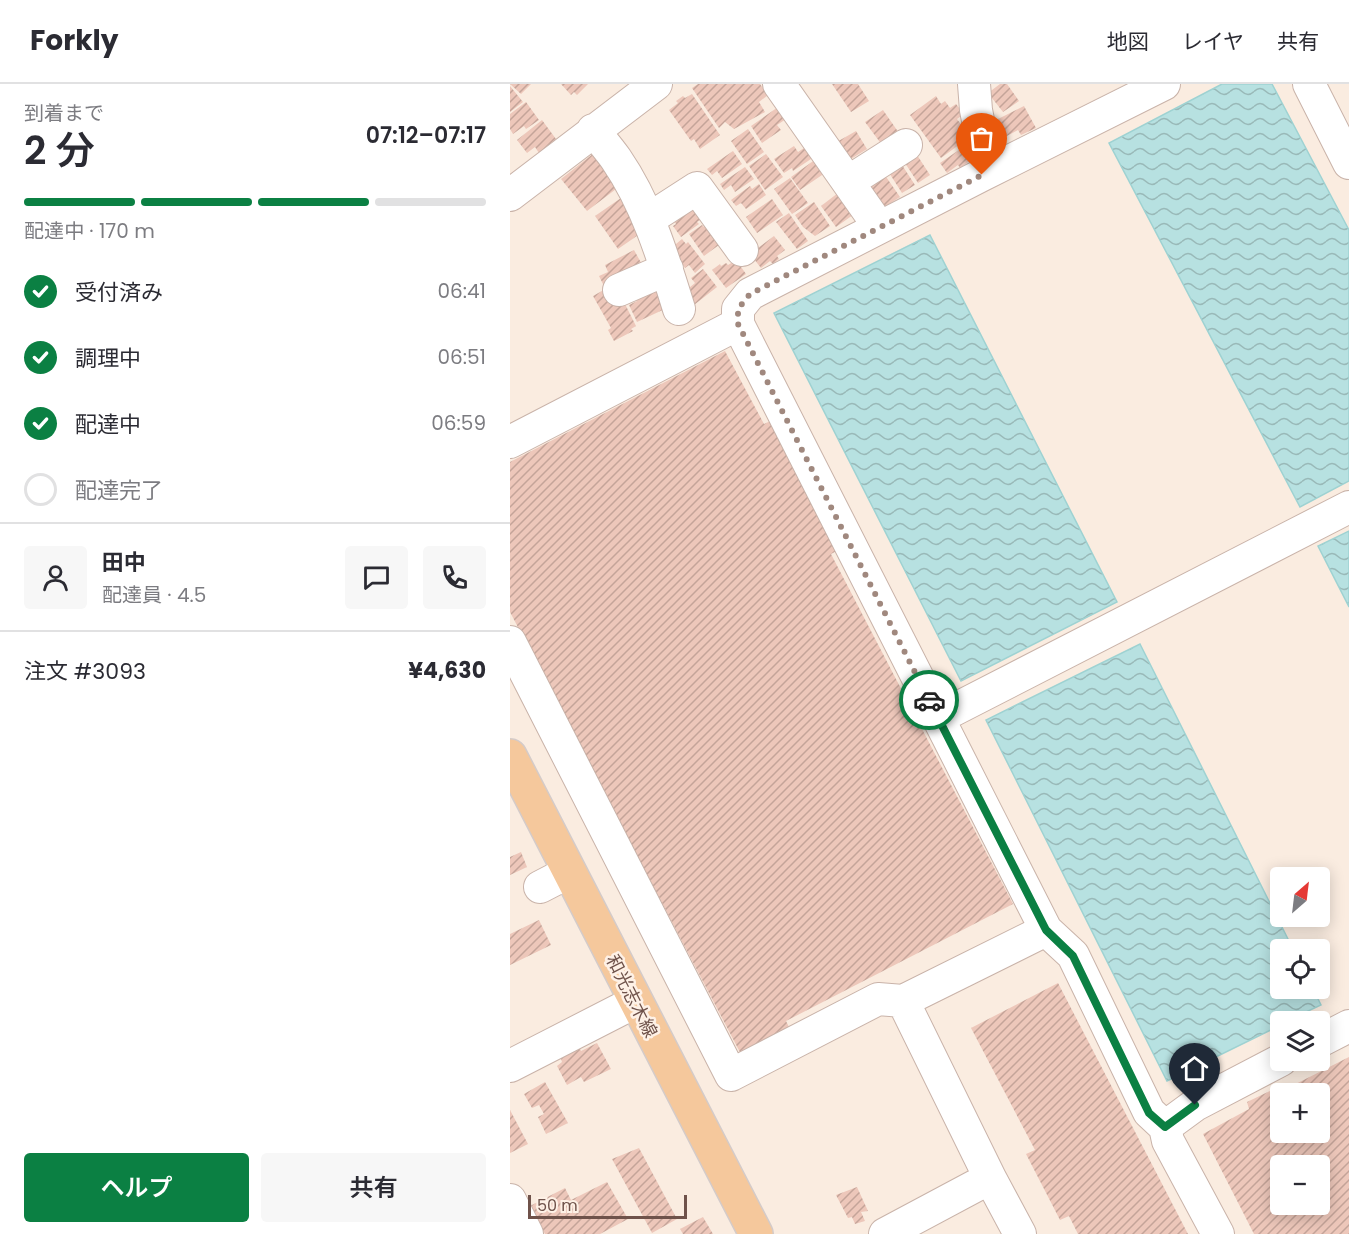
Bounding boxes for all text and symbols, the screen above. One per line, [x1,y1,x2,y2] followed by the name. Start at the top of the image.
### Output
[30,21,118,60] text: Forkly
[1107,27,1149,56] text: 地図
[1182,27,1244,56] text: レイヤ
[1277,27,1319,56] text: 共有
[24,99,104,127] text: 到着まで
[956,113,1007,175] pin
[366,120,486,151] text: 07:12–07:17
[965,122,998,155] icon: bag
[24,123,95,178] text: 2 分
[24,217,155,245] text: 配達中 · 170 m
[24,275,57,308] icon: check
[75,277,163,308] text: 受付済み
[438,277,486,305] text: 06:41
[24,341,57,374] icon: check
[75,343,141,374] text: 調理中
[438,343,486,371] text: 06:51
[24,407,57,440] icon: check
[75,409,141,440] text: 配達中
[431,409,486,437] text: 06:59
[75,475,163,506] text: 配達完了
[24,546,87,609] button: person
[345,546,408,609] button: chat
[423,546,486,609] button: phone
[102,547,146,578] text: 田中
[102,581,206,609] text: 配達員 · 4.5
[408,655,486,686] text: ¥4,630
[24,656,146,687] text: 注文 #3093
[899,670,959,730] courier
[913,684,946,717] icon: car
[1270,867,1330,927] north arrow
[1270,867,1330,1215] map controls
[1270,939,1330,999] button: locate
[600,950,664,1042] street label: 和光志木線
[1270,1011,1330,1071] button: layers
[1169,1043,1220,1105] pin
[1178,1052,1211,1085] icon: home
[1270,1083,1330,1143] button: +
[24,1153,249,1222] button: ヘルプ
[261,1153,486,1222] button: 共有
[1270,1155,1330,1215] button: −
[528,1192,687,1220] scale bar
[537,1194,578,1217] text: 50 m

